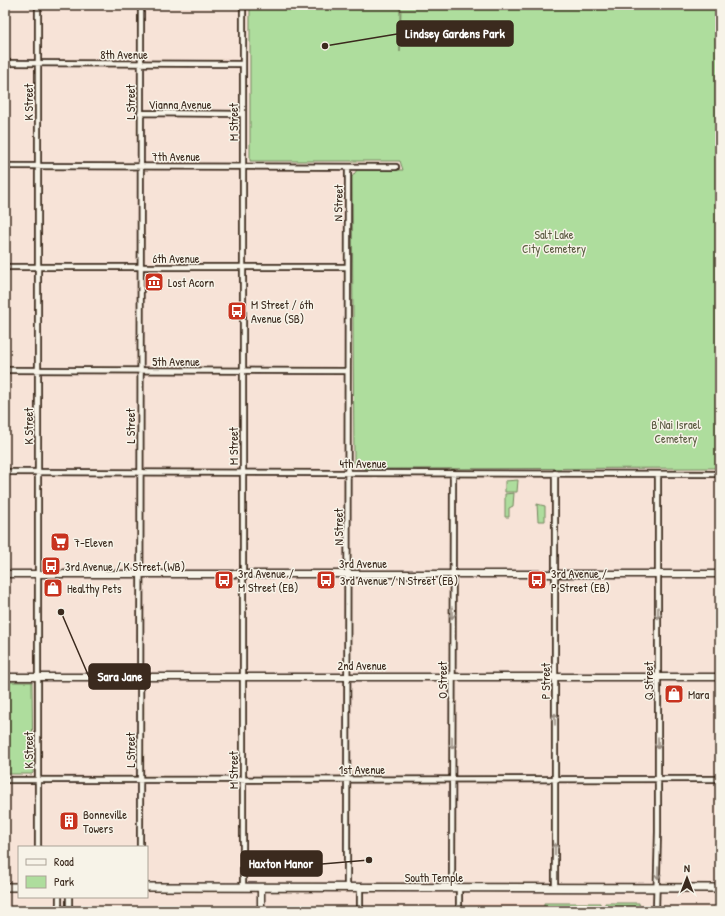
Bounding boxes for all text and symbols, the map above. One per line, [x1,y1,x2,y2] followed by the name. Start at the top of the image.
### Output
[397,21,513,46] callout: Lindsey Gardens Park
[405,24,505,43] text: Lindsey Gardens Park
[100,46,148,63] street label: 8th Avenue
[20,83,37,120] street label: K Street
[122,84,139,120] street label: L Street
[149,96,212,113] street label: Vianna Avenue
[225,102,242,141] street label: M Street
[152,148,200,165] street label: 7th Avenue
[329,183,347,222] street label: N Street
[522,226,586,257] park label: Salt Lake City Cemetery
[152,250,200,267] street label: 6th Avenue
[143,271,165,293] museum icon: Lost Acorn
[168,274,214,291] place label: Lost Acorn
[251,296,313,327] place label: M Street / 6th Avenue (SB)
[226,300,248,322] bus stop icon: M Street / 6th Avenue (SB)
[152,353,200,370] street label: 5th Avenue
[20,407,37,444] street label: K Street
[122,408,139,444] street label: L Street
[651,416,701,447] park label: B'Nai Israel Cemetery
[225,426,242,465] street label: M Street
[340,455,387,472] street label: 4th Avenue
[330,508,347,546] street label: N Street
[49,531,71,553] supermarket icon: 7-Eleven
[74,534,113,551] place label: 7-Eleven
[40,555,62,577] bus stop icon: 3rd Avenue / K Street (WB)
[339,555,387,572] street label: 3rd Avenue
[65,558,185,575] place label: 3rd Avenue / K Street (WB)
[238,565,298,596] place label: 3rd Avenue / M Street (EB)
[551,565,610,596] place label: 3rd Avenue / P Street (EB)
[213,569,235,591] bus stop icon: 3rd Avenue / M Street (EB)
[315,569,337,591] bus stop icon: 3rd Avenue / N Street (EB)
[526,569,548,591] bus stop icon: 3rd Avenue / P Street (EB)
[340,572,458,589] place label: 3rd Avenue / N Street (EB)
[42,577,64,599] shop icon: Healthy Pets
[67,580,122,597] place label: Healthy Pets
[448,606,456,619] one-way arrow
[654,606,662,619] one-way arrow
[338,657,387,674] street label: 2nd Avenue
[434,660,451,699] street label: O Street
[640,661,657,700] street label: Q Street
[537,662,554,699] street label: P Street
[89,664,150,689] callout: Sara Jane
[97,667,143,685] text: Sara Jane
[663,683,685,705] shop icon: Mara
[688,686,709,703] place label: Mara
[551,713,559,726] one-way arrow
[20,731,37,768] street label: K Street
[122,732,139,768] street label: L Street
[448,736,456,749] one-way arrow
[654,736,662,749] one-way arrow
[225,750,242,789] street label: M Street
[339,761,385,778] street label: 1st Avenue
[83,806,127,837] place label: Bonneville Towers
[58,810,80,832] building icon: Bonneville Towers
[551,843,559,856] one-way arrow
[18,846,148,898] legend
[241,851,322,876] callout: Haxton Manor
[54,853,74,870] text: Road
[249,854,314,872] text: Haxton Manor
[667,858,707,898] north arrow
[684,861,690,875] text: N
[654,866,662,879] one-way arrow
[405,869,464,886] street label: South Temple
[54,873,74,890] text: Park

